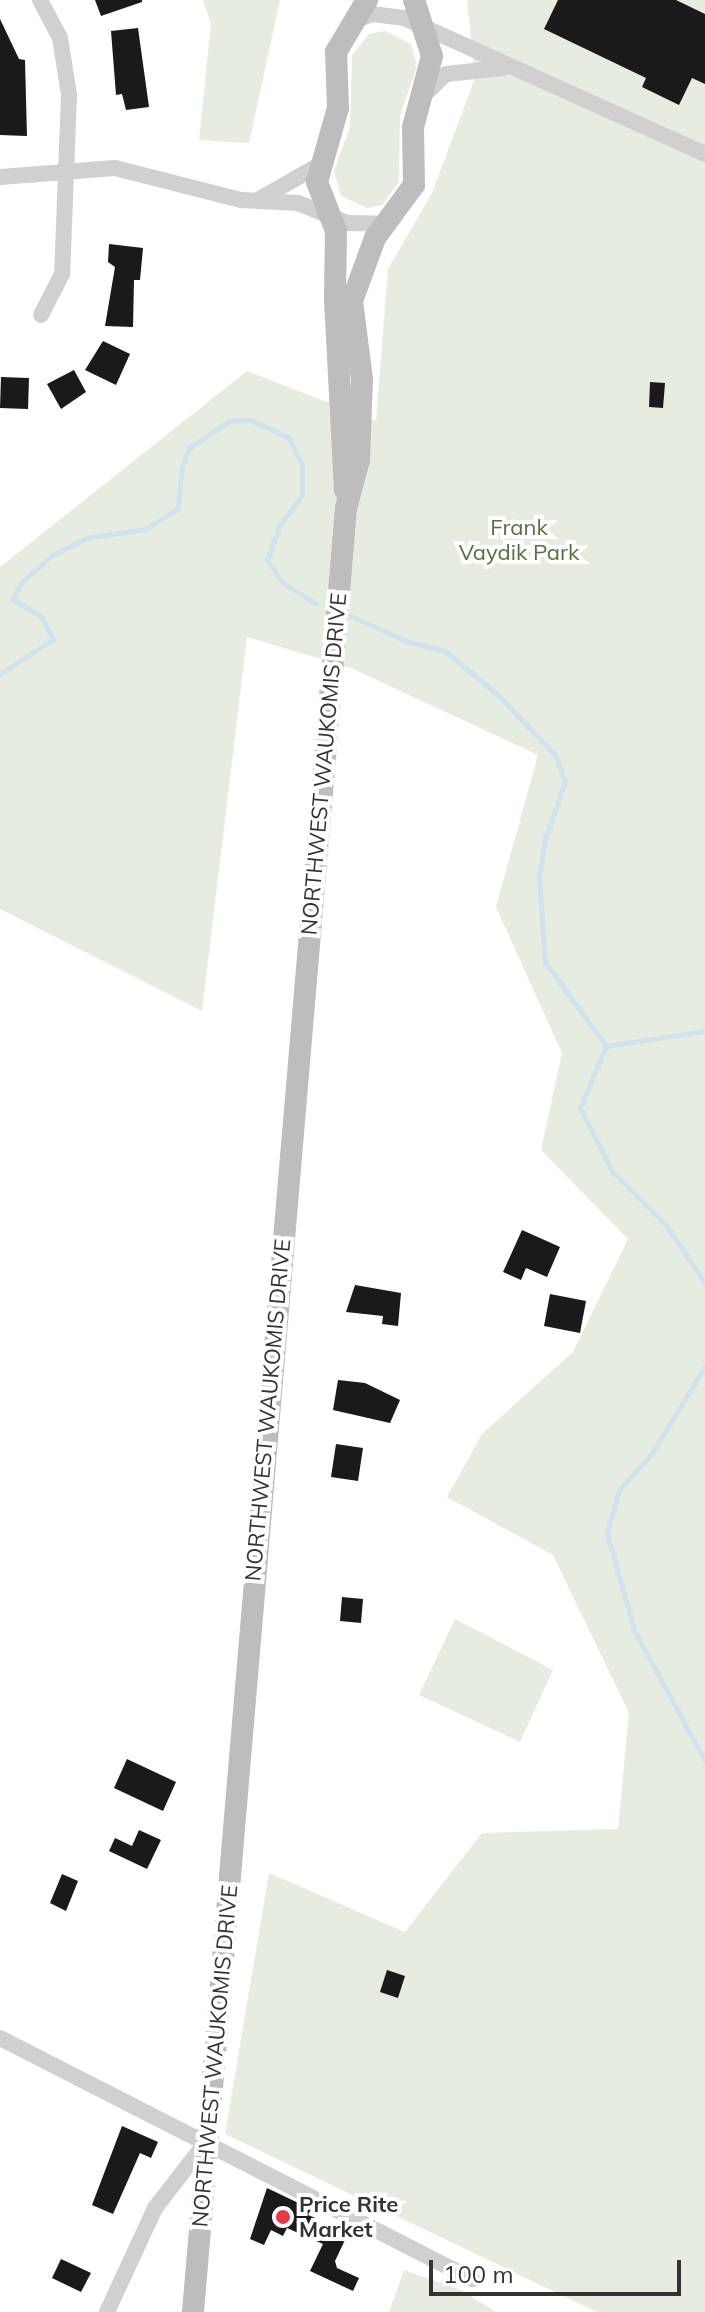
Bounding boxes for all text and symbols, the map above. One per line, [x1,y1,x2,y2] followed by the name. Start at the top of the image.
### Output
[459,514,579,566] park label: Frank Vaydik Park
[296,592,352,936] street label: NORTHWEST WAUKOMIS DRIVE
[240,1238,296,1582] street label: NORTHWEST WAUKOMIS DRIVE
[187,1884,243,2228] street label: NORTHWEST WAUKOMIS DRIVE
[299,2191,398,2242] place label: Price Rite Market
[274,2208,292,2226] marker: Price Rite Market
[433,2244,685,2294] scale bar
[443,2259,514,2289] text: 100 m

